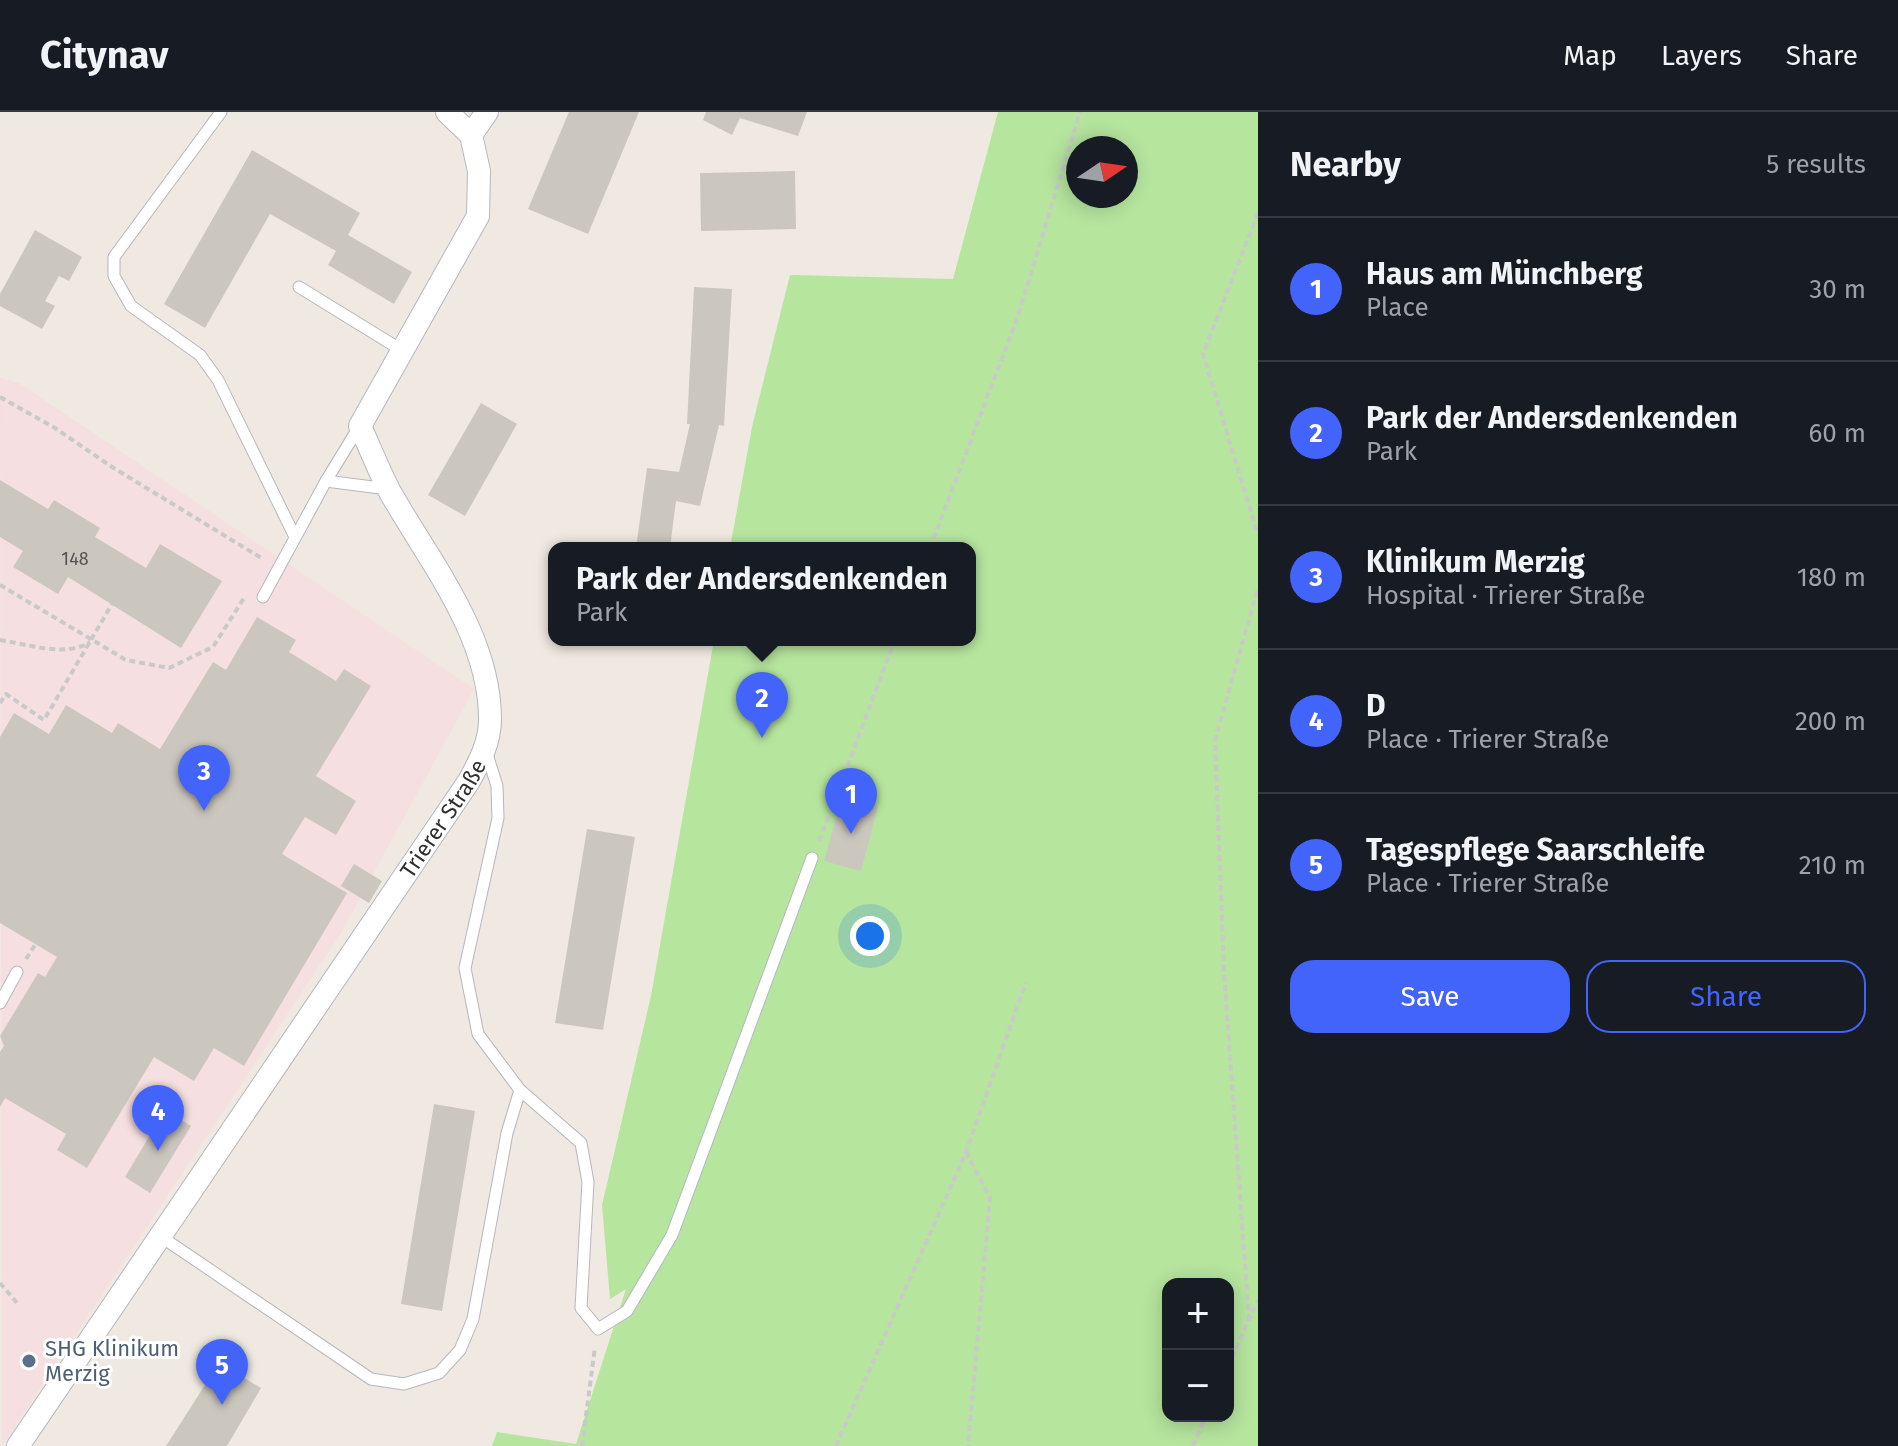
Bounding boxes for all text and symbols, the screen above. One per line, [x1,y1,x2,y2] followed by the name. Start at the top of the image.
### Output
[40,32,168,78] text: Citynav
[1563,39,1617,72] text: Map
[1661,39,1742,72] text: Layers
[1786,39,1858,72] text: Share
[1066,136,1138,208] north arrow
[1290,144,1401,185] text: Nearby
[1766,149,1866,180] text: 5 results
[1366,256,1642,292] text: Haus am Münchberg
[1310,274,1322,305] text: 1
[1809,274,1866,305] text: 30 m
[1366,292,1429,323] text: Place
[1366,400,1738,436] text: Park der Andersdenkenden
[1309,418,1323,449] text: 2
[1808,418,1866,449] text: 60 m
[1366,436,1417,467] text: Park
[548,542,976,646] popup
[1366,544,1585,580] text: Klinikum Merzig
[61,548,89,570] house number: 148
[576,561,948,597] text: Park der Andersdenkenden
[1309,562,1323,593] text: 3
[1797,562,1866,593] text: 180 m
[1366,580,1645,611] text: Hospital · Trierer Straße
[576,597,627,628] text: Park
[736,672,788,738] pin: 2
[1366,688,1386,724] text: D
[1309,706,1323,737] text: 4
[1795,706,1866,737] text: 200 m
[1366,724,1610,755] text: Place · Trierer Straße
[178,745,230,811] pin: 3
[394,755,492,883] street label: Trierer Straße
[825,768,877,834] pin: 1
[1366,832,1705,868] text: Tagespflege Saarschleife
[1309,850,1323,881] text: 5
[1799,850,1866,881] text: 210 m
[1366,868,1610,899] text: Place · Trierer Straße
[850,916,890,956] your location
[1290,960,1570,1033] button: Save
[1586,960,1866,1033] button: Share
[132,1085,184,1151] pin: 4
[1162,1278,1234,1422] map controls
[1162,1278,1234,1350] button: +
[45,1335,179,1387] place label: SHG Klinikum Merzig
[196,1339,248,1405] pin: 5
[1162,1350,1234,1422] button: −
[20,1352,38,1370] marker: SHG Klinikum Merzig

